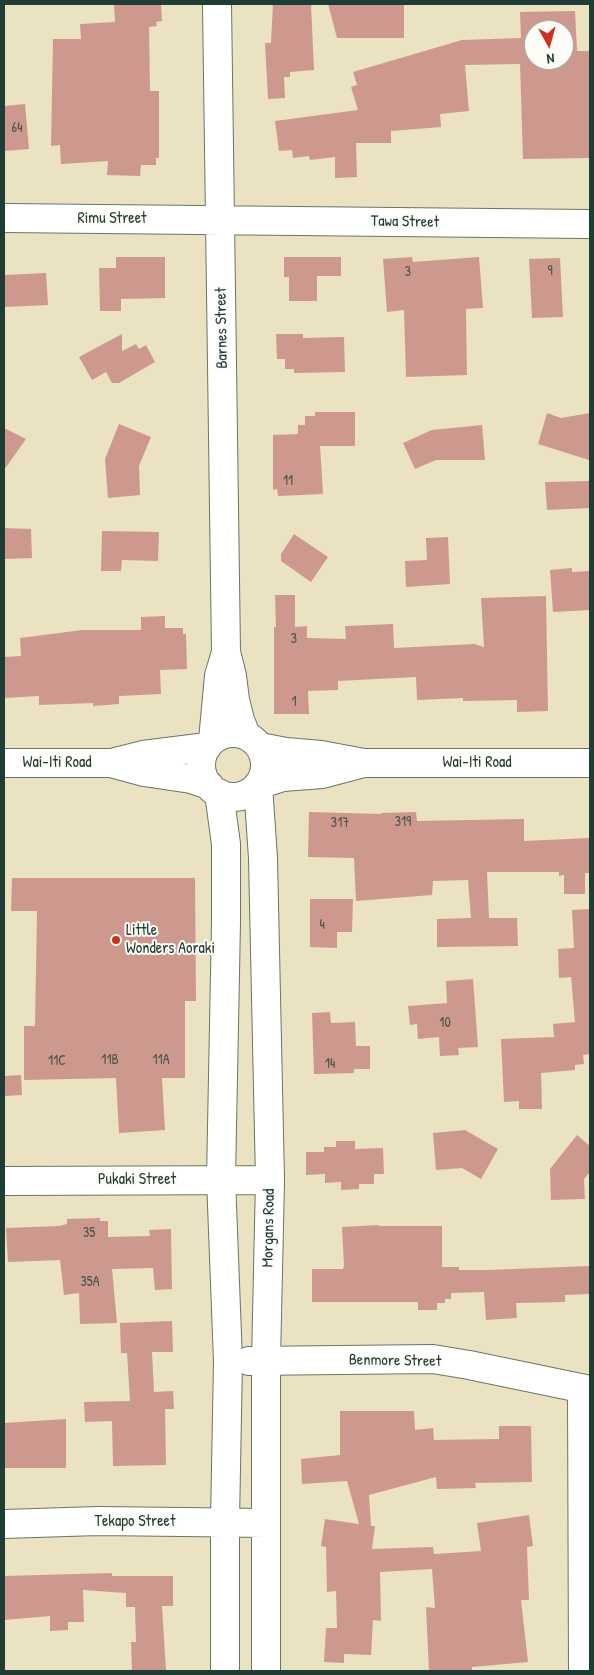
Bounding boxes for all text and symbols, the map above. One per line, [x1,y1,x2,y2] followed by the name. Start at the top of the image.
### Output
[524,20,574,70] north arrow
[546,50,556,69] text: N
[12,120,22,136] house number: 64
[77,209,147,229] street label: Rimu Street
[371,212,439,232] street label: Tawa Street
[547,263,553,279] house number: 9
[405,264,411,280] house number: 3
[212,287,232,369] street label: Barnes Street
[283,473,293,489] house number: 11
[291,631,297,647] house number: 3
[291,694,297,710] house number: 1
[23,753,91,773] street label: Wai-Iti Road
[443,753,511,773] street label: Wai-Iti Road
[395,814,411,830] house number: 319
[331,815,349,831] house number: 317
[319,917,325,933] house number: 4
[126,921,215,959] place label: Little Wonders Aoraki
[110,934,122,946] marker: Little Wonders Aoraki
[439,1015,451,1031] house number: 10
[101,1052,119,1068] house number: 11B
[153,1052,169,1068] house number: 11A
[48,1053,66,1069] house number: 11C
[325,1056,335,1072] house number: 14
[98,1170,176,1190] street label: Pukaki Street
[259,1188,279,1268] street label: Morgans Road
[83,1225,95,1241] house number: 35
[80,1274,100,1290] house number: 35A
[349,1351,441,1371] street label: Benmore Street
[95,1512,175,1532] street label: Tekapo Street

